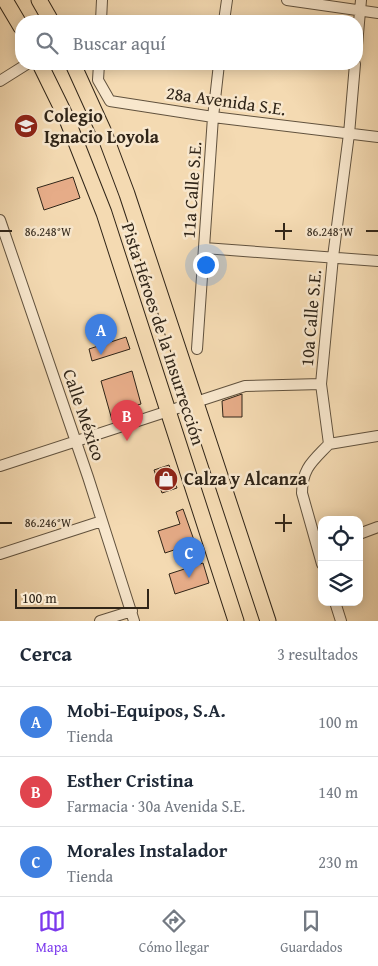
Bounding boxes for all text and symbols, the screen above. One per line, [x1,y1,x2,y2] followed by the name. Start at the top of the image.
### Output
[15,15,363,70] search box
[33,29,61,57] icon: search
[73,29,166,57] text: Buscar aquí
[164,79,288,122] street label: 28a Avenida S.E.
[44,102,160,150] place label: Colegio Ignacio Loyola
[13,113,39,139] school or university icon: Colegio Ignacio Loyola
[175,141,208,239] street label: 11a Calle S.E.
[115,219,212,449] street label: Pista Héroes de la Insurrección
[25,223,72,240] text: 86.248°W
[307,223,354,240] text: 86.248°W
[193,252,219,278] your location
[293,268,328,368] street label: 10a Calle S.E.
[85,314,117,355] pin: A
[56,365,113,464] street label: Calle México
[111,400,143,441] pin: B
[184,465,308,492] place label: Calza y Alcanza
[153,466,179,492] shop icon: Calza y Alcanza
[25,514,72,531] text: 86.246°W
[318,516,363,606] map controls
[318,516,363,561] button: locate
[173,537,205,578] pin: C
[318,561,363,606] button: layers
[15,586,149,609] scale bar
[22,588,57,608] text: 100 m
[20,638,72,669] text: Cerca
[277,642,358,666] text: 3 resultados
[67,696,226,724] text: Mobi-Equipos, S.A.
[31,710,41,734] text: A
[318,710,358,734] text: 100 m
[67,724,113,748] text: Tienda
[67,766,194,794] text: Esther Cristina
[31,780,41,804] text: B
[318,780,358,804] text: 140 m
[67,794,245,818] text: Farmacia · 30a Avenida S.E.
[67,836,227,864] text: Morales Instalador
[31,850,41,874] text: C
[318,850,358,874] text: 230 m
[67,864,113,888] text: Tienda
[36,907,68,957] tab: Mapa
[139,907,209,957] tab: Cómo llegar
[280,907,342,957] tab: Guardados

